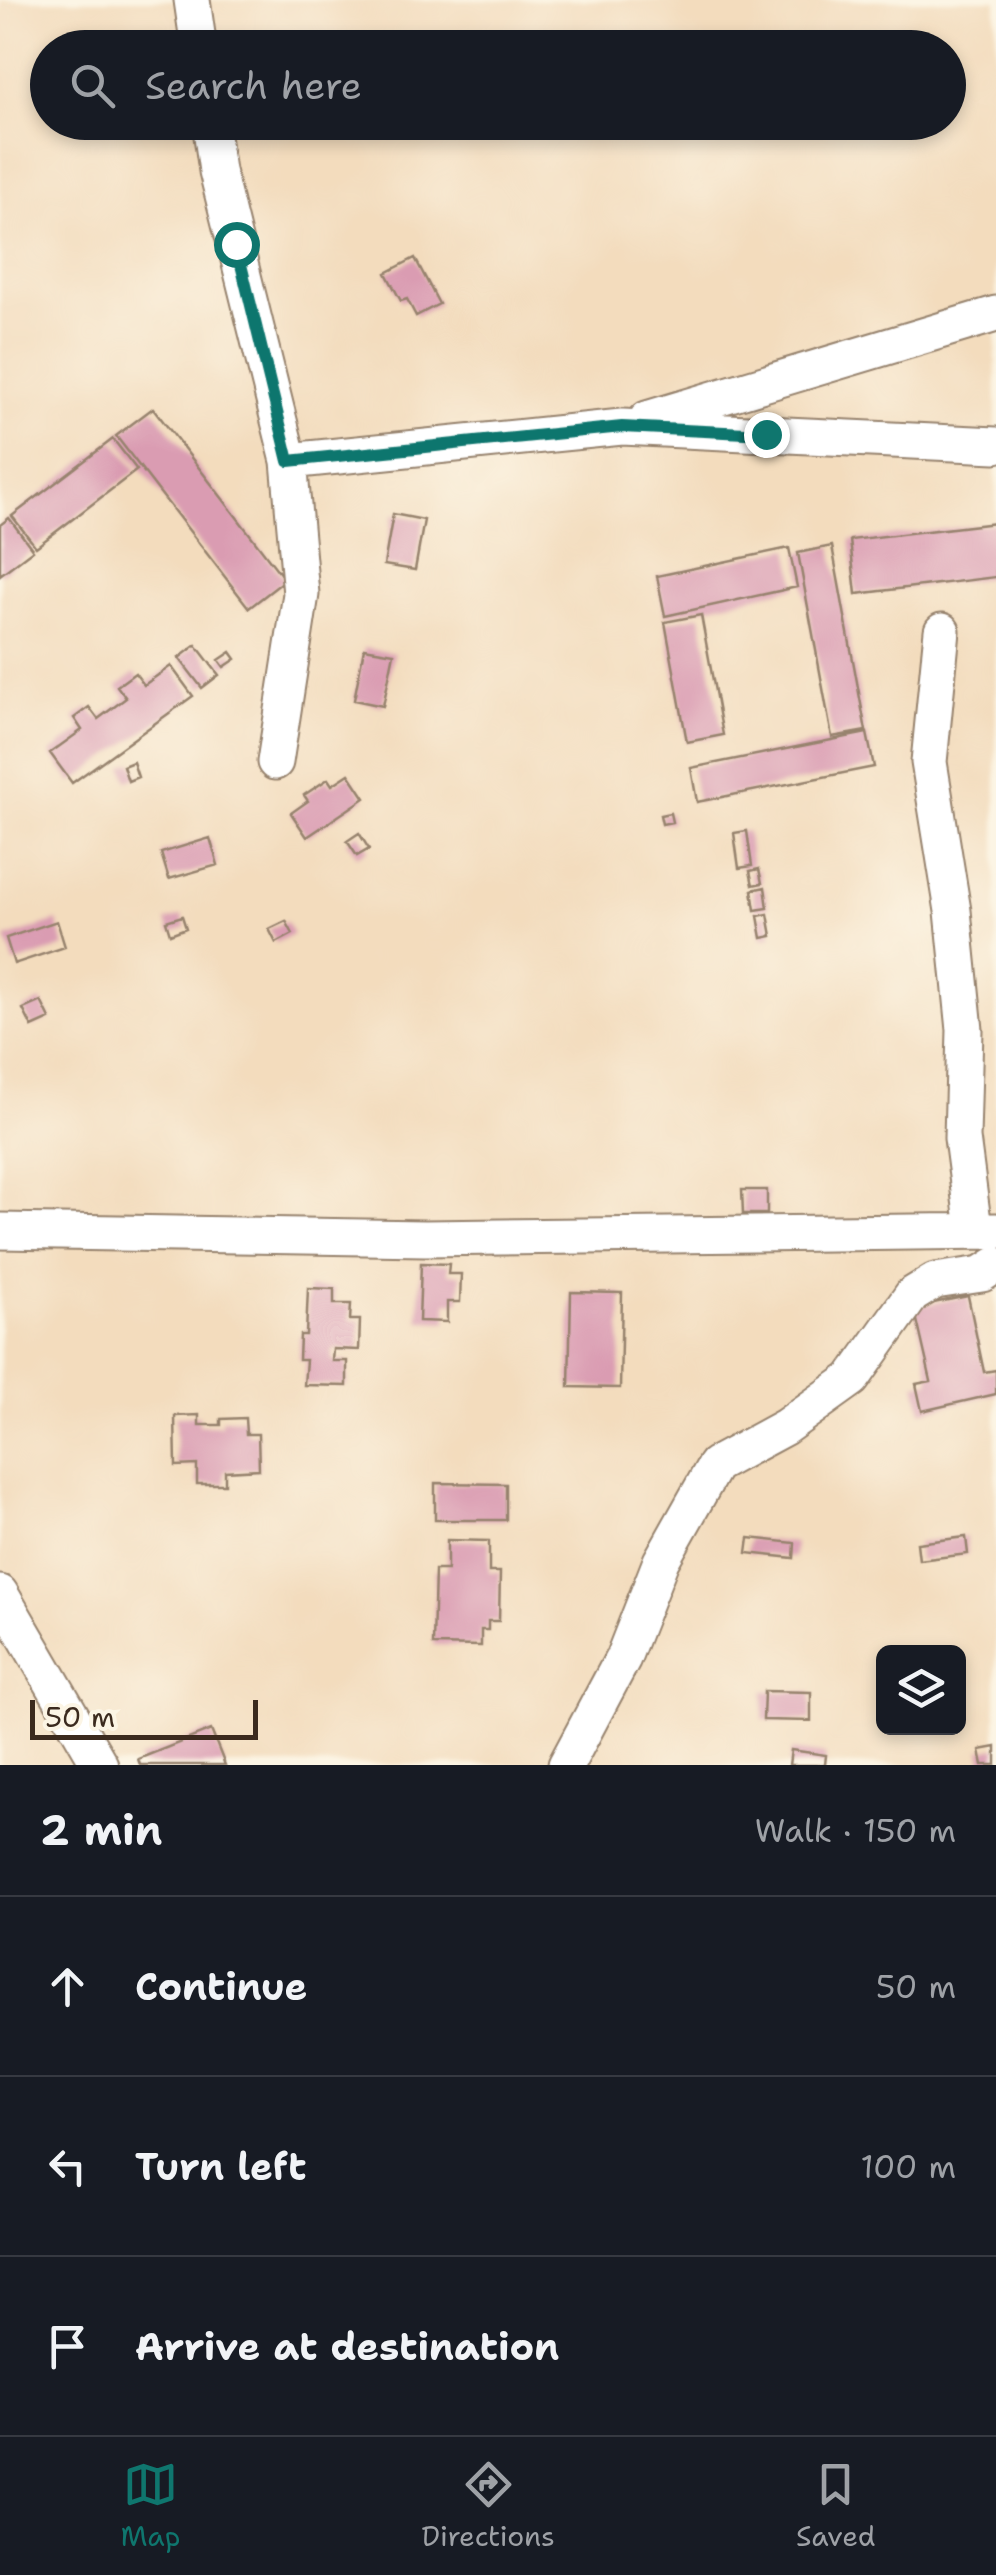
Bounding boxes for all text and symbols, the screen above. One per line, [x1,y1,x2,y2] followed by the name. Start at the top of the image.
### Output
[30,30,966,140] search box
[65,58,120,113] icon: search
[145,60,362,111] text: Search here
[214,222,260,268] route start
[744,412,790,458] route end
[876,1645,966,1735] map controls
[876,1645,966,1735] button: layers
[30,1695,258,1740] scale bar
[45,1698,115,1736] text: 50 m
[40,1802,162,1858] text: 2 min
[755,1809,956,1852] text: Walk · 150 m
[40,1959,95,2014] icon: ahead
[135,1961,307,2012] text: Continue
[876,1965,956,2008] text: 50 m
[40,2139,95,2194] icon: left
[135,2141,307,2192] text: Turn left
[860,2145,956,2188] text: 100 m
[40,2319,95,2374] icon: arrive
[135,2321,559,2372] text: Arrive at destination
[121,2457,180,2555] tab: Map
[421,2457,555,2555] tab: Directions
[796,2457,875,2555] tab: Saved

